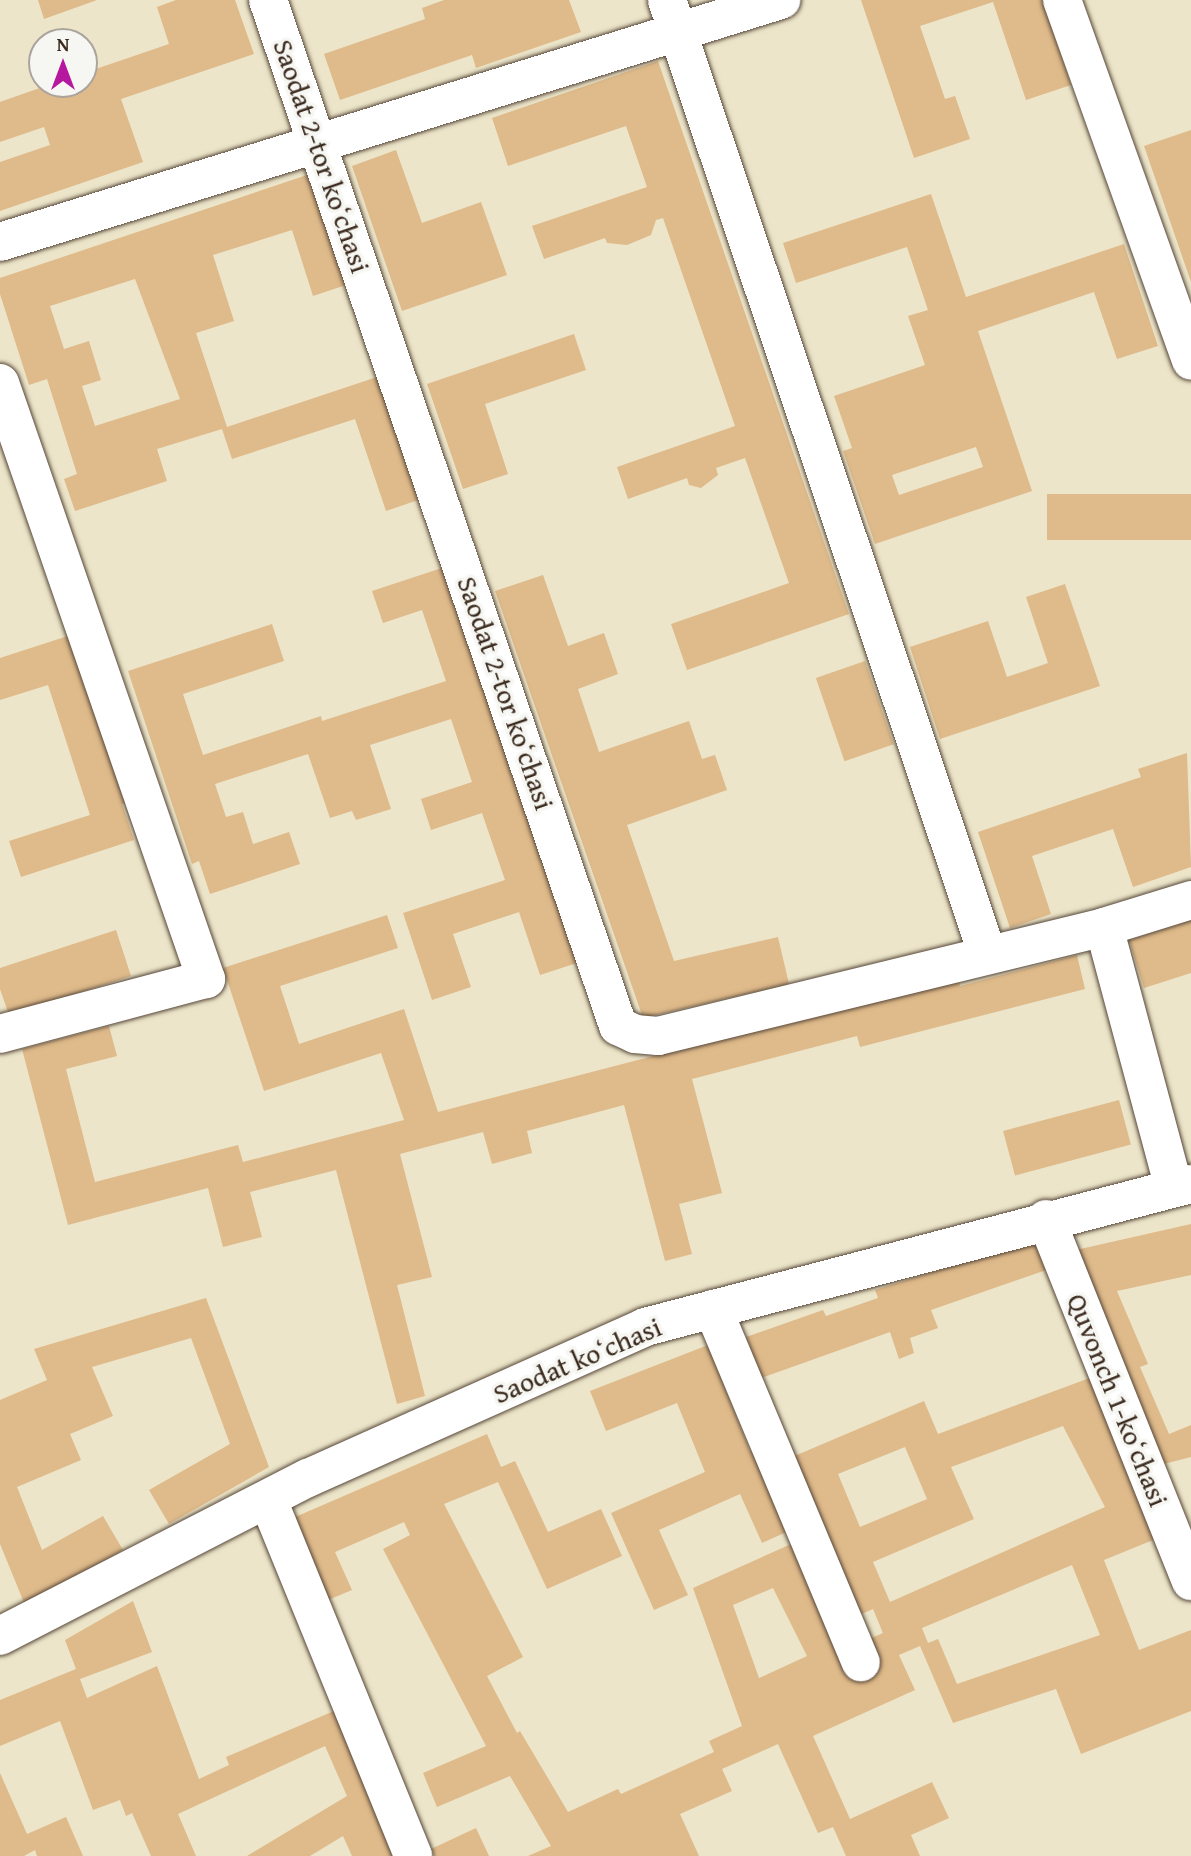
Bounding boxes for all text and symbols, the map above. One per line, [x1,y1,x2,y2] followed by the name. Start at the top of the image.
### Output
[28,28,98,98] north arrow
[57,30,69,58] text: N
[266,35,378,277] street label: Saodat 2-tor koʻchasi
[450,572,562,814] street label: Saodat 2-tor koʻchasi
[1060,1289,1176,1511] street label: Quvonch 1-koʻchasi
[488,1309,666,1411] street label: Saodat koʻchasi

